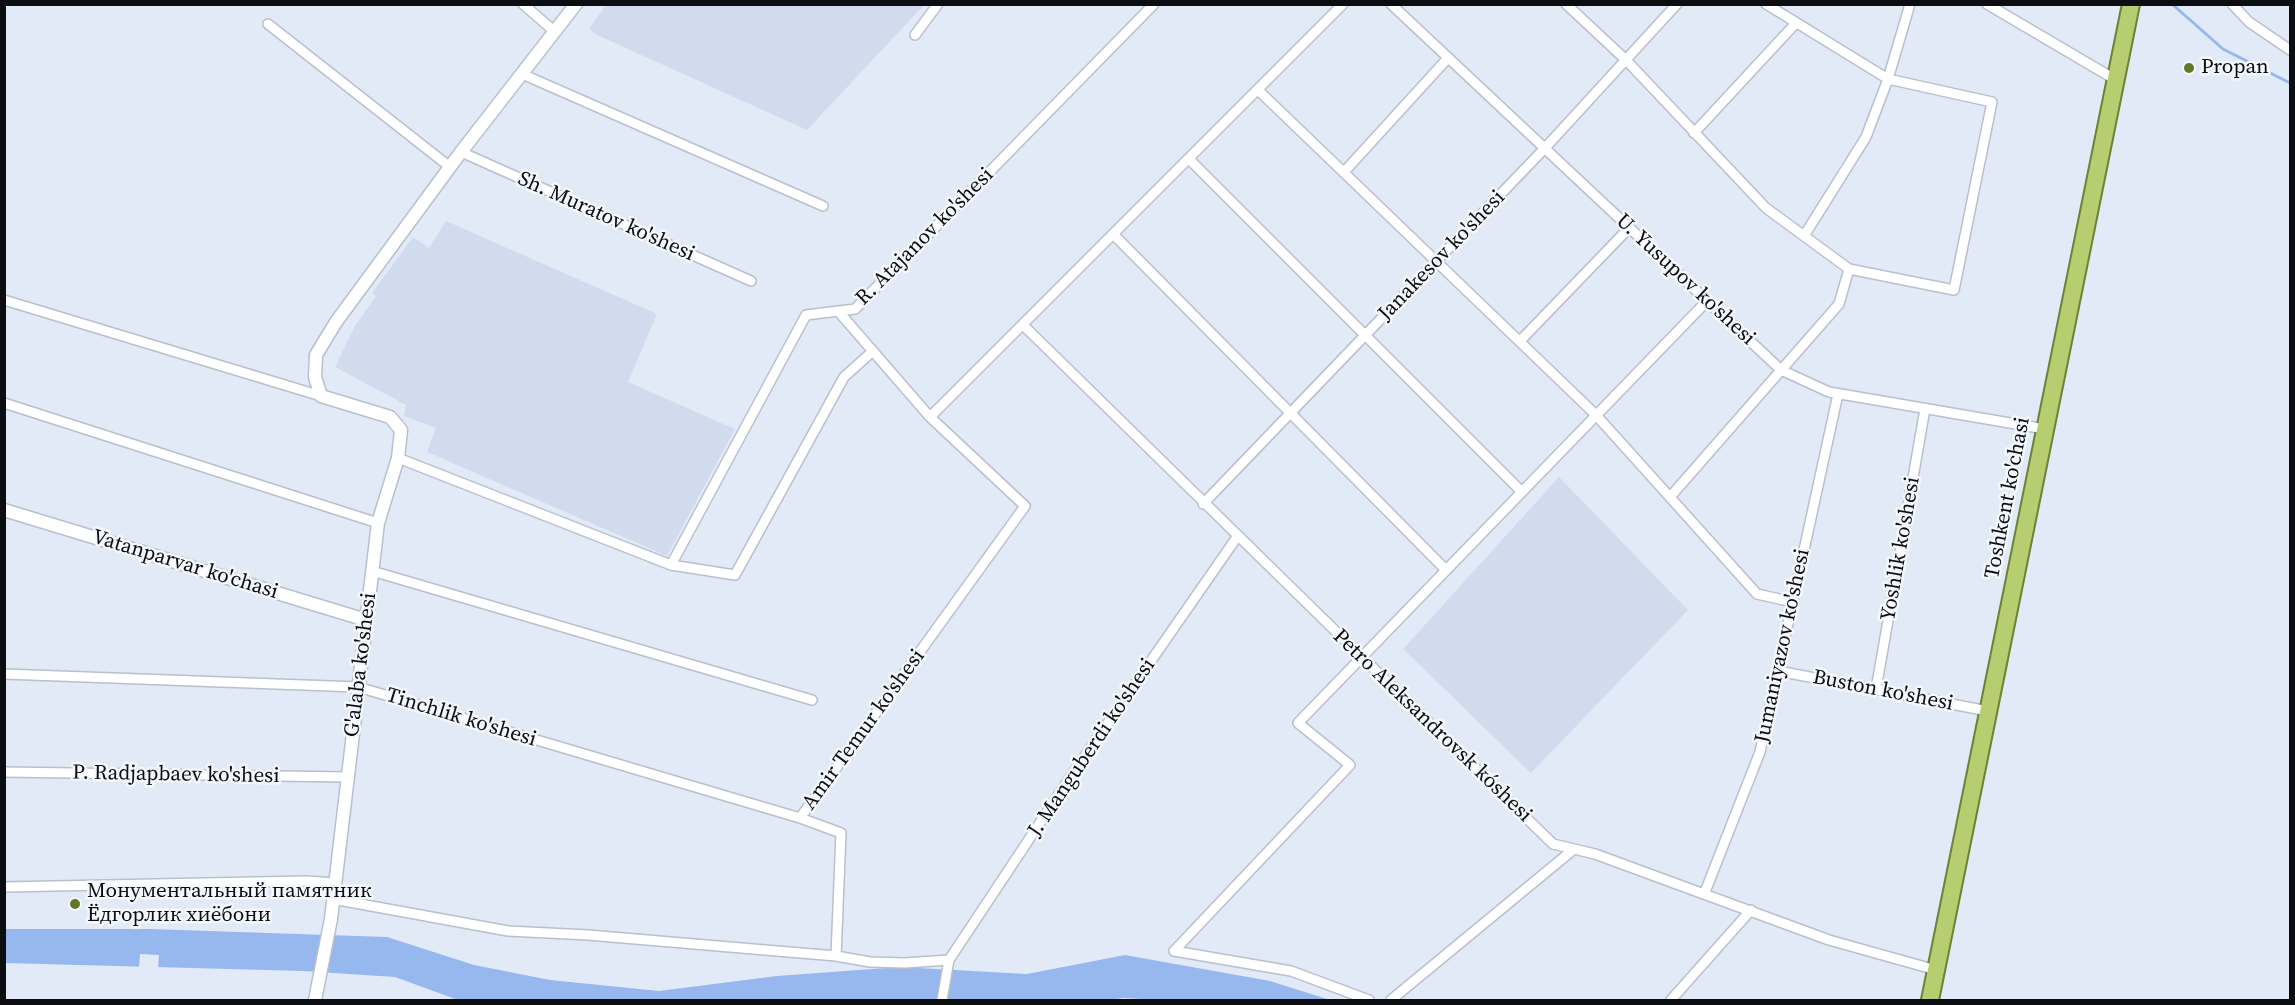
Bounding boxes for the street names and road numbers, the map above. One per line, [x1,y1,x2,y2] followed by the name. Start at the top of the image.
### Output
[851,163,999,311] street label: R. Atajanov ko'shesi
[514,167,698,267] street label: Sh. Muratov ko'shesi
[1373,185,1511,327] street label: Janakesov ko'shesi
[1610,209,1760,351] street label: U. Yusupov ko'shesi
[1980,415,2036,581] street label: Toshkent ko'chasi
[1876,475,1926,623] street label: Yoshlik ko'shesi
[89,525,281,605] street label: Vatanparvar ko'chasi
[1750,547,1816,745] street label: Jumaniyazov ko'shesi
[340,591,382,739] street label: G'alaba ko'shesi
[1327,624,1537,828] street label: Petro Aleksandrovsk kóshesi
[797,645,931,815] street label: Amir Temur ko'shesi
[1023,654,1161,842] street label: J. Manguberdi ko'shesi
[1811,665,1955,717] street label: Buston ko'shesi
[383,683,539,753] street label: Tinchlik ko'shesi
[72,761,280,789] street label: P. Radjapbaev ko'shesi

